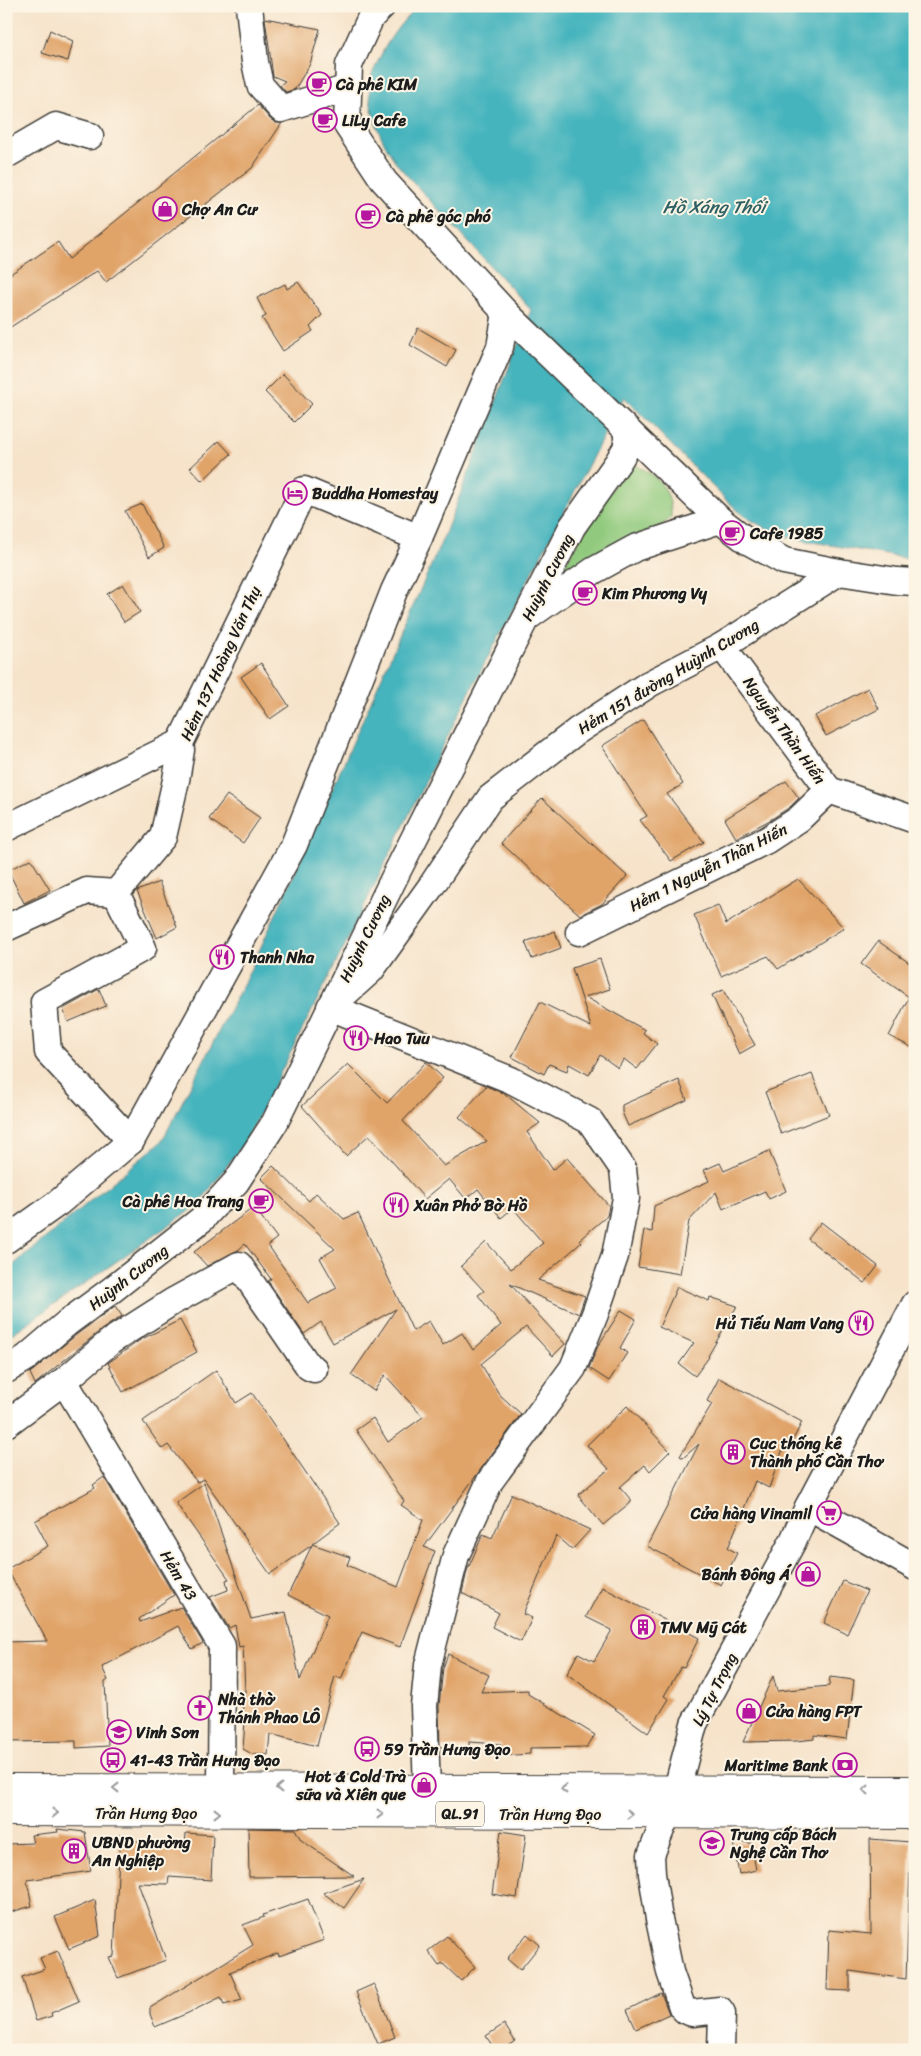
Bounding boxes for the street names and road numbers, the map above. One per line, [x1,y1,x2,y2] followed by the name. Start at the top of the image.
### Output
[513,528,582,626] street label: Huỳnh Cương
[172,580,269,746] street label: Hẻm 137 Hoàng Văn Thụ
[572,610,765,742] street label: Hẻm 151 đường Huỳnh Cương
[735,670,834,791] street label: Nguyễn Thần Hiến
[624,815,793,920] street label: Hẻm 1 Nguyễn Thần Hiến
[330,889,398,987] street label: Huỳnh Cương
[82,1237,175,1318] street label: Huỳnh Cương
[152,1544,205,1606] street label: Hẻm 43
[683,1647,746,1731] street label: Lý Tự Trọng
[95,1799,197,1828] street label: Trần Hưng Đạo
[499,1800,601,1829] street label: Trần Hưng Đạo
[436,1802,484,1826] road number: QL.91

